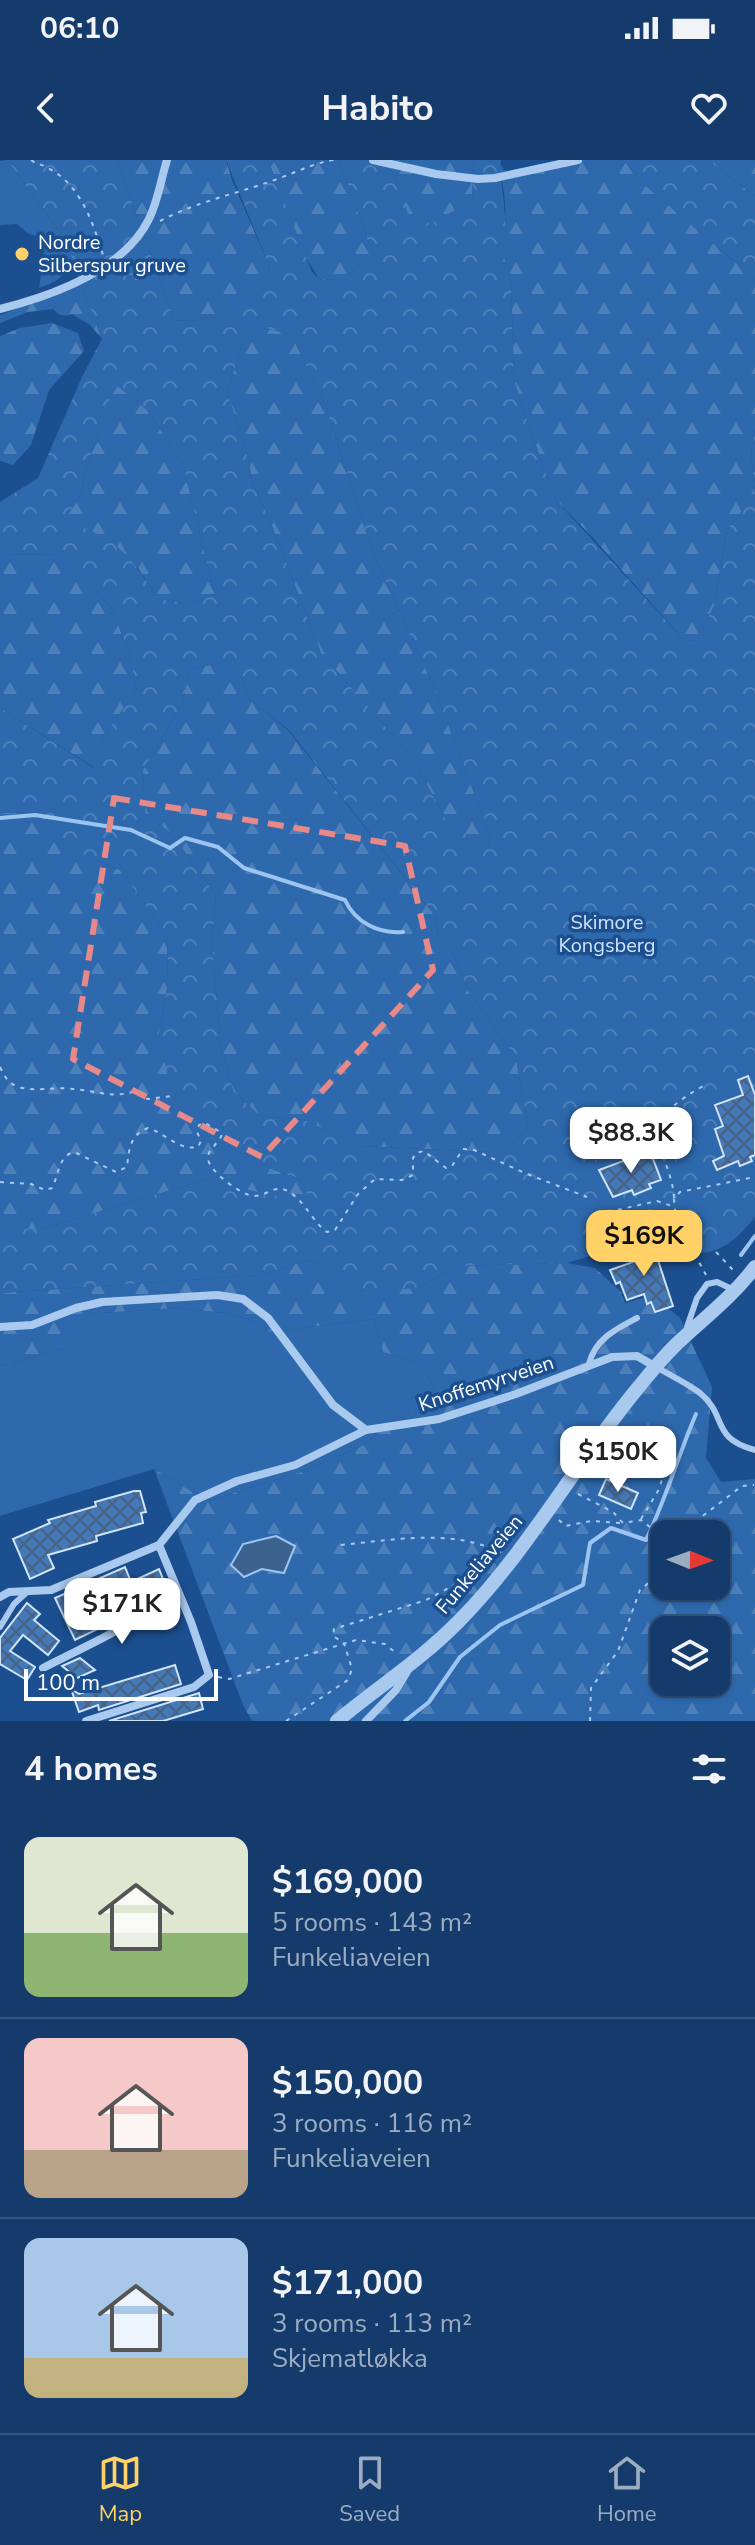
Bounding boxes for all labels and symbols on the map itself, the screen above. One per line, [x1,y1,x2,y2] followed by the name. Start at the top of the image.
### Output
[38,229,186,279] place label: Nordre Silberspur gruve
[13,245,31,263] marker: Nordre Silberspur gruve
[558,909,656,959] park label: Skimore Kongsberg
[566,1107,696,1175] pin: $88.3K
[588,1210,700,1278] pin: $169K
[415,1349,557,1418] street label: Knoffemyrveien
[562,1426,674,1494] pin: $150K
[430,1509,529,1620] street label: Funkeliaveien
[650,1520,730,1600] north arrow
[66,1578,178,1646] pin: $171K
[24,1665,218,1701] scale bar

